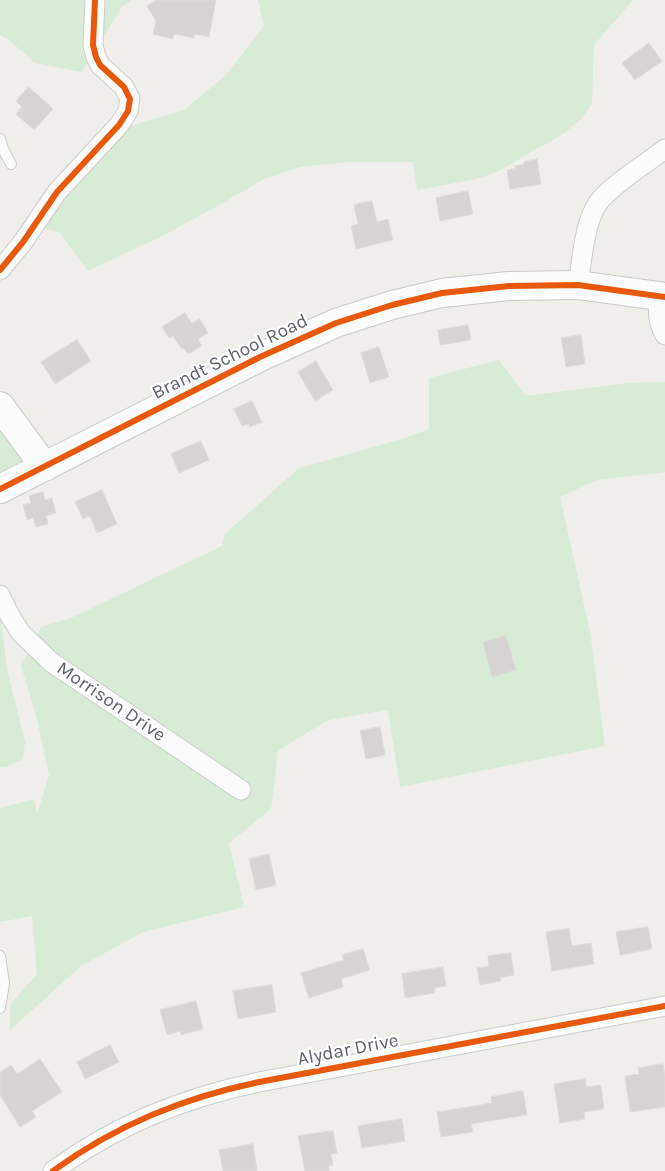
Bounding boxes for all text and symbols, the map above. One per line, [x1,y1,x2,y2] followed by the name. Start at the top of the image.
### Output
[148,309,312,405] street label: Brandt School Road
[52,657,170,747] street label: Morrison Drive
[295,1029,401,1071] street label: Alydar Drive

